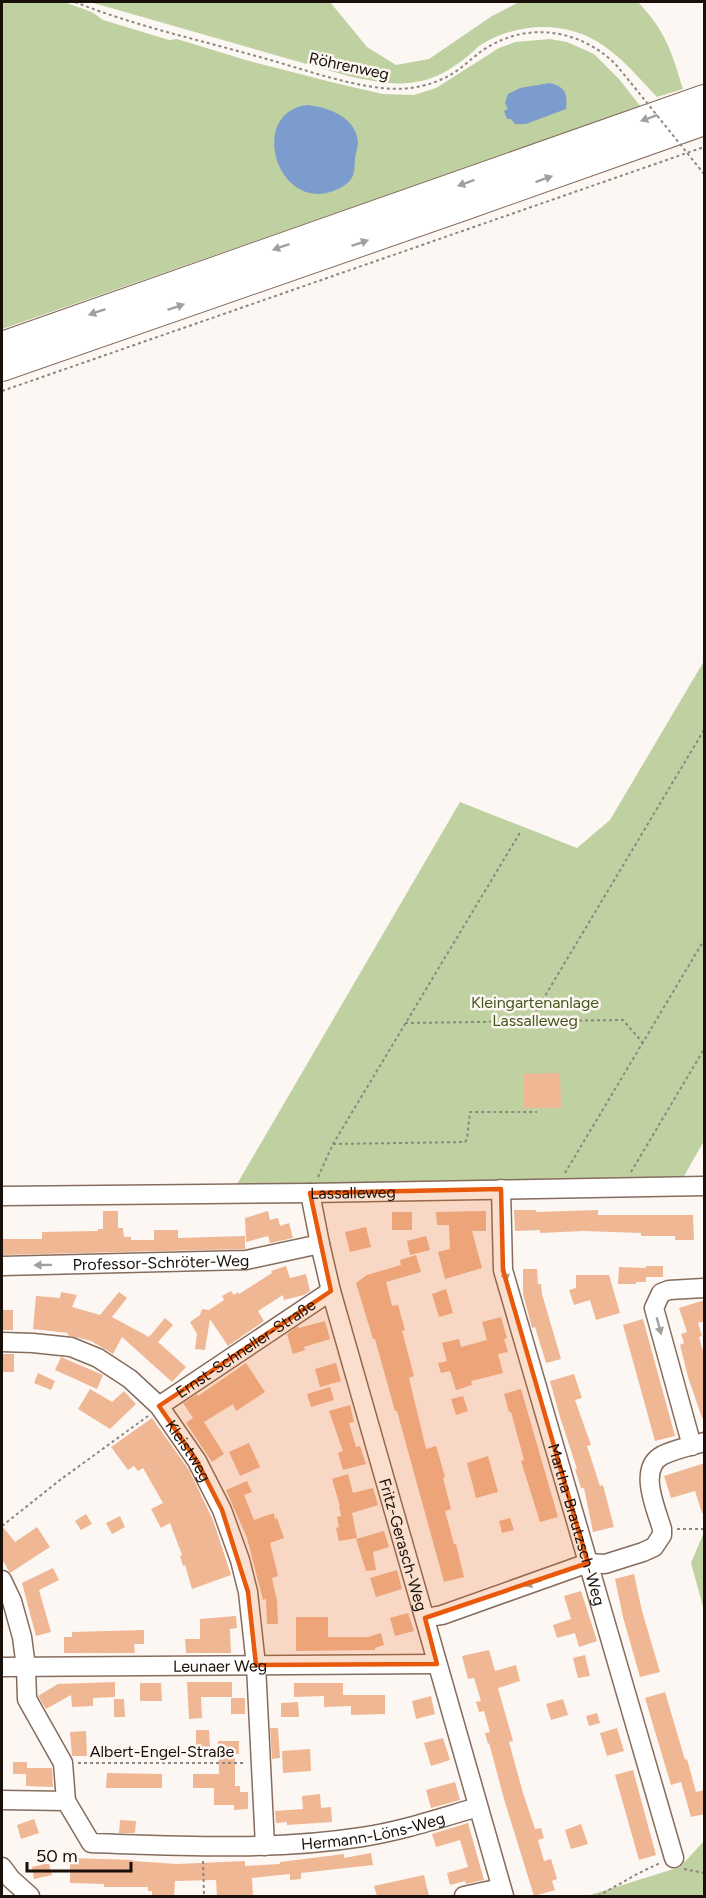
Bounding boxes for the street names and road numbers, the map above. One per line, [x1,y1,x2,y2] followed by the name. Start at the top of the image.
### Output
[307,48,391,84] street label: Röhrenweg
[310,1182,396,1202] street label: Lassalleweg
[72,1250,250,1274] street label: Professor-Schröter-Weg
[172,1294,319,1402] street label: Ernst-Schneller-Straße
[162,1416,215,1485] street label: Kleistweg
[544,1441,610,1608] street label: Martha-Brautzsch-Weg
[375,1476,432,1613] street label: Fritz-Gerasch-Weg
[173,1656,267,1675] street label: Leunaer Weg
[90,1742,235,1761] street label: Albert-Engel-Straße
[300,1808,447,1853] street label: Hermann-Löns-Weg

